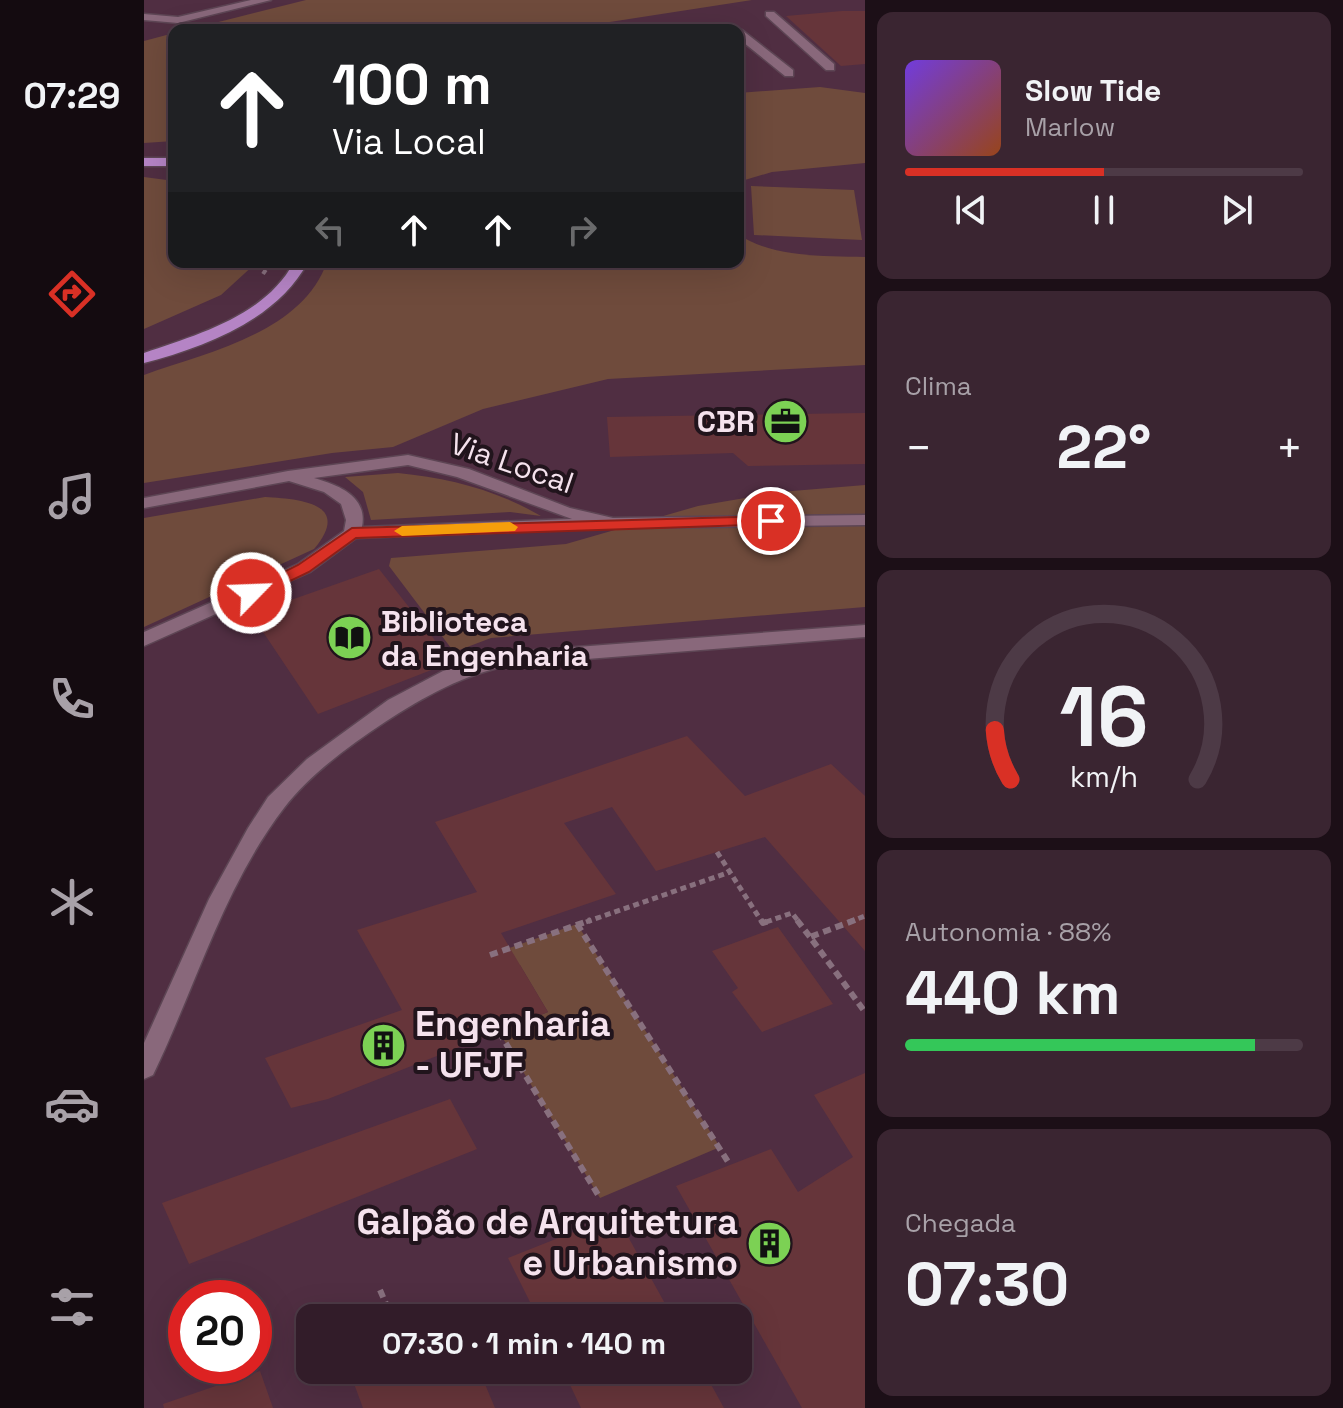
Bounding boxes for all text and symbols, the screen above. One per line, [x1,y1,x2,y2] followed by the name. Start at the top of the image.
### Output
[332,49,492,120] text: 100 m
[200,56,304,160] icon: ahead
[1025,71,1161,110] text: Slow Tide
[24,73,120,119] text: 07:29
[1025,110,1115,144] text: Marlow
[332,119,486,165] text: Via Local
[949,188,993,232] icon: previous
[1082,188,1126,232] icon: pause
[1215,188,1259,232] icon: next
[308,208,352,252] icon: left
[392,208,436,252] icon: ahead
[476,208,520,252] icon: ahead
[560,208,604,252] icon: right
[44,266,100,322] icon: directions
[905,369,972,403] text: Clima
[762,397,810,445] office icon: CBR
[697,402,755,441] place label: CBR
[1057,409,1151,486] text: 22°
[905,420,932,476] text: −
[1276,420,1303,476] text: +
[445,424,579,502] street label: Via Local
[44,468,100,524] icon: music
[737,487,805,555] pin
[749,499,793,543] icon: arrive
[209,551,293,635] position arrow
[381,602,588,675] place label: Biblioteca da Engenharia
[326,614,374,662] library icon: Biblioteca da Engenharia
[1059,664,1149,770] text: 16
[44,671,100,727] icon: phone
[1070,759,1138,795] text: km/h
[44,874,100,930] icon: climate
[905,915,1111,949] text: Autonomia · 88%
[905,955,1121,1032] text: 440 km
[415,1001,611,1088] place label: Engenharia - UFJF
[360,1021,408,1069] building icon: Engenharia - UFJF
[44,1076,100,1132] icon: car
[356,1199,738,1286] place label: Galpão de Arquitetura e Urbanismo
[905,1206,1016,1240] text: Chegada
[745,1219,793,1267] building icon: Galpão de Arquitetura e Urbanismo
[905,1246,1069,1323] text: 07:30
[44,1279,100,1335] icon: filters
[168,1280,272,1384] speed limit sign: 20
[382,1324,666,1363] text: 07:30 · 1 min · 140 m

